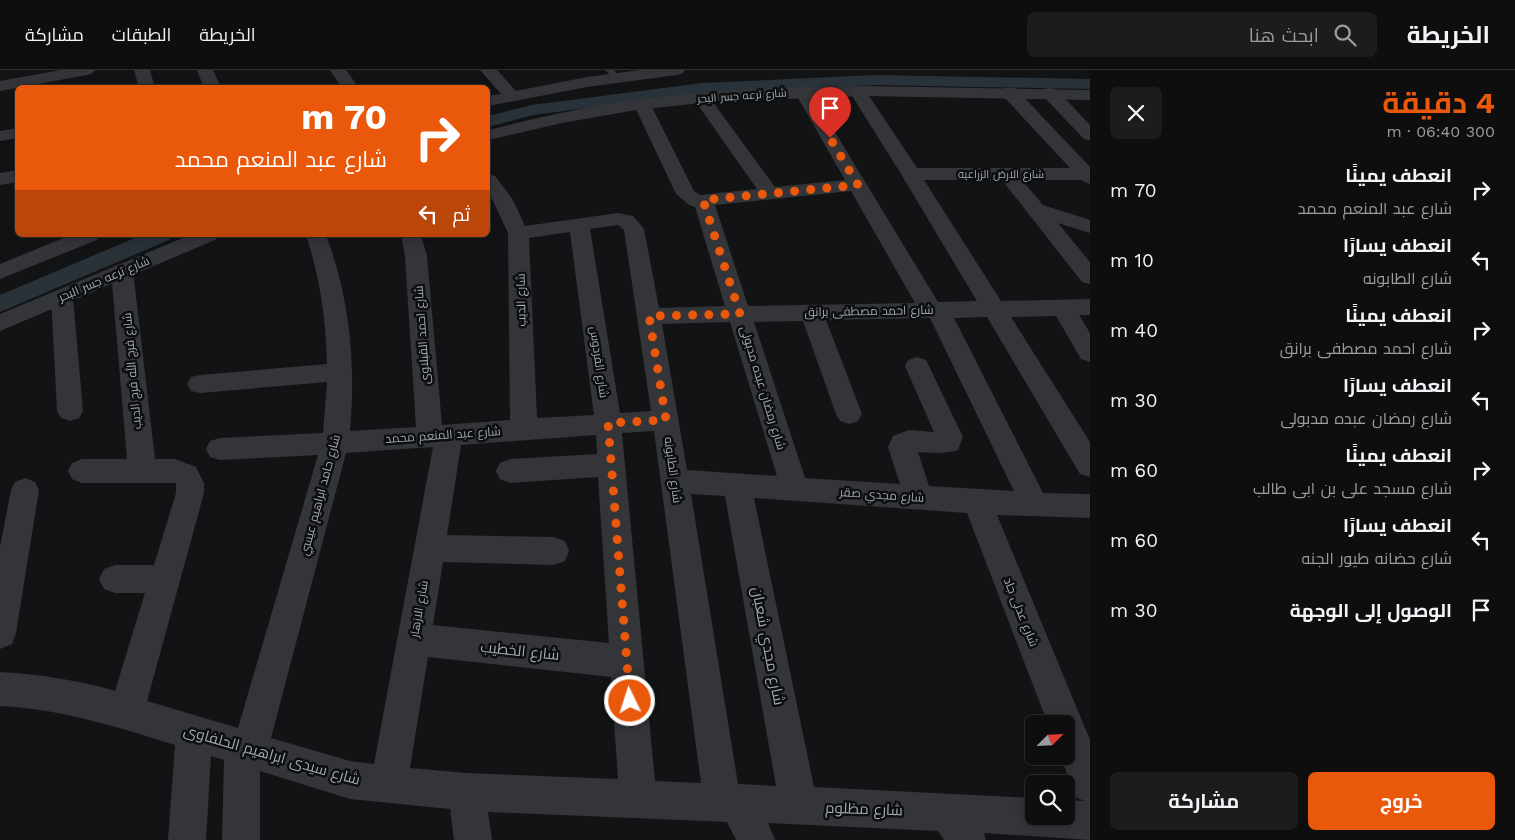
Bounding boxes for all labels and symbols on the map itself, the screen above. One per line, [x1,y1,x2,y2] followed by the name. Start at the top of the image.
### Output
[696,86,787,107] street label: شارع ترعه جسر البحر
[809,87,851,138] pin
[958,168,1044,182] street label: شارع الارض الزراعيه
[55,253,152,306] street label: شارع ترعه جسر البحر
[514,273,529,327] street label: شارع الديب
[412,285,433,385] street label: شارع احمد القبلاوى
[804,303,934,320] street label: شارع احمد مصطفى برانق
[119,312,145,430] street label: شارع فرج الله فرج الديب
[737,324,789,452] street label: شارع رمضان عبده مدبولى
[586,325,611,399] street label: شارع الفردوس
[385,424,501,447] street label: شارع عبد المنعم محمد
[297,433,346,558] street label: شارع حامد ابراهيم عيسي
[660,436,685,504] street label: شارع الطابونه
[838,485,925,508] street label: شارع مجدي صقر
[1000,575,1041,649] street label: شارع عدلى جاد
[407,579,432,640] street label: شارع الازهار
[745,585,788,707] street label: شارع مجدي شعبان
[479,638,560,666] street label: شارع الخطيب
[603,674,655,726] position arrow
[1025,715,1075,765] north arrow
[181,721,362,791] street label: شارع سيدى ابراهيم الحلفاوى
[825,799,903,821] street label: شارع مظلوم

